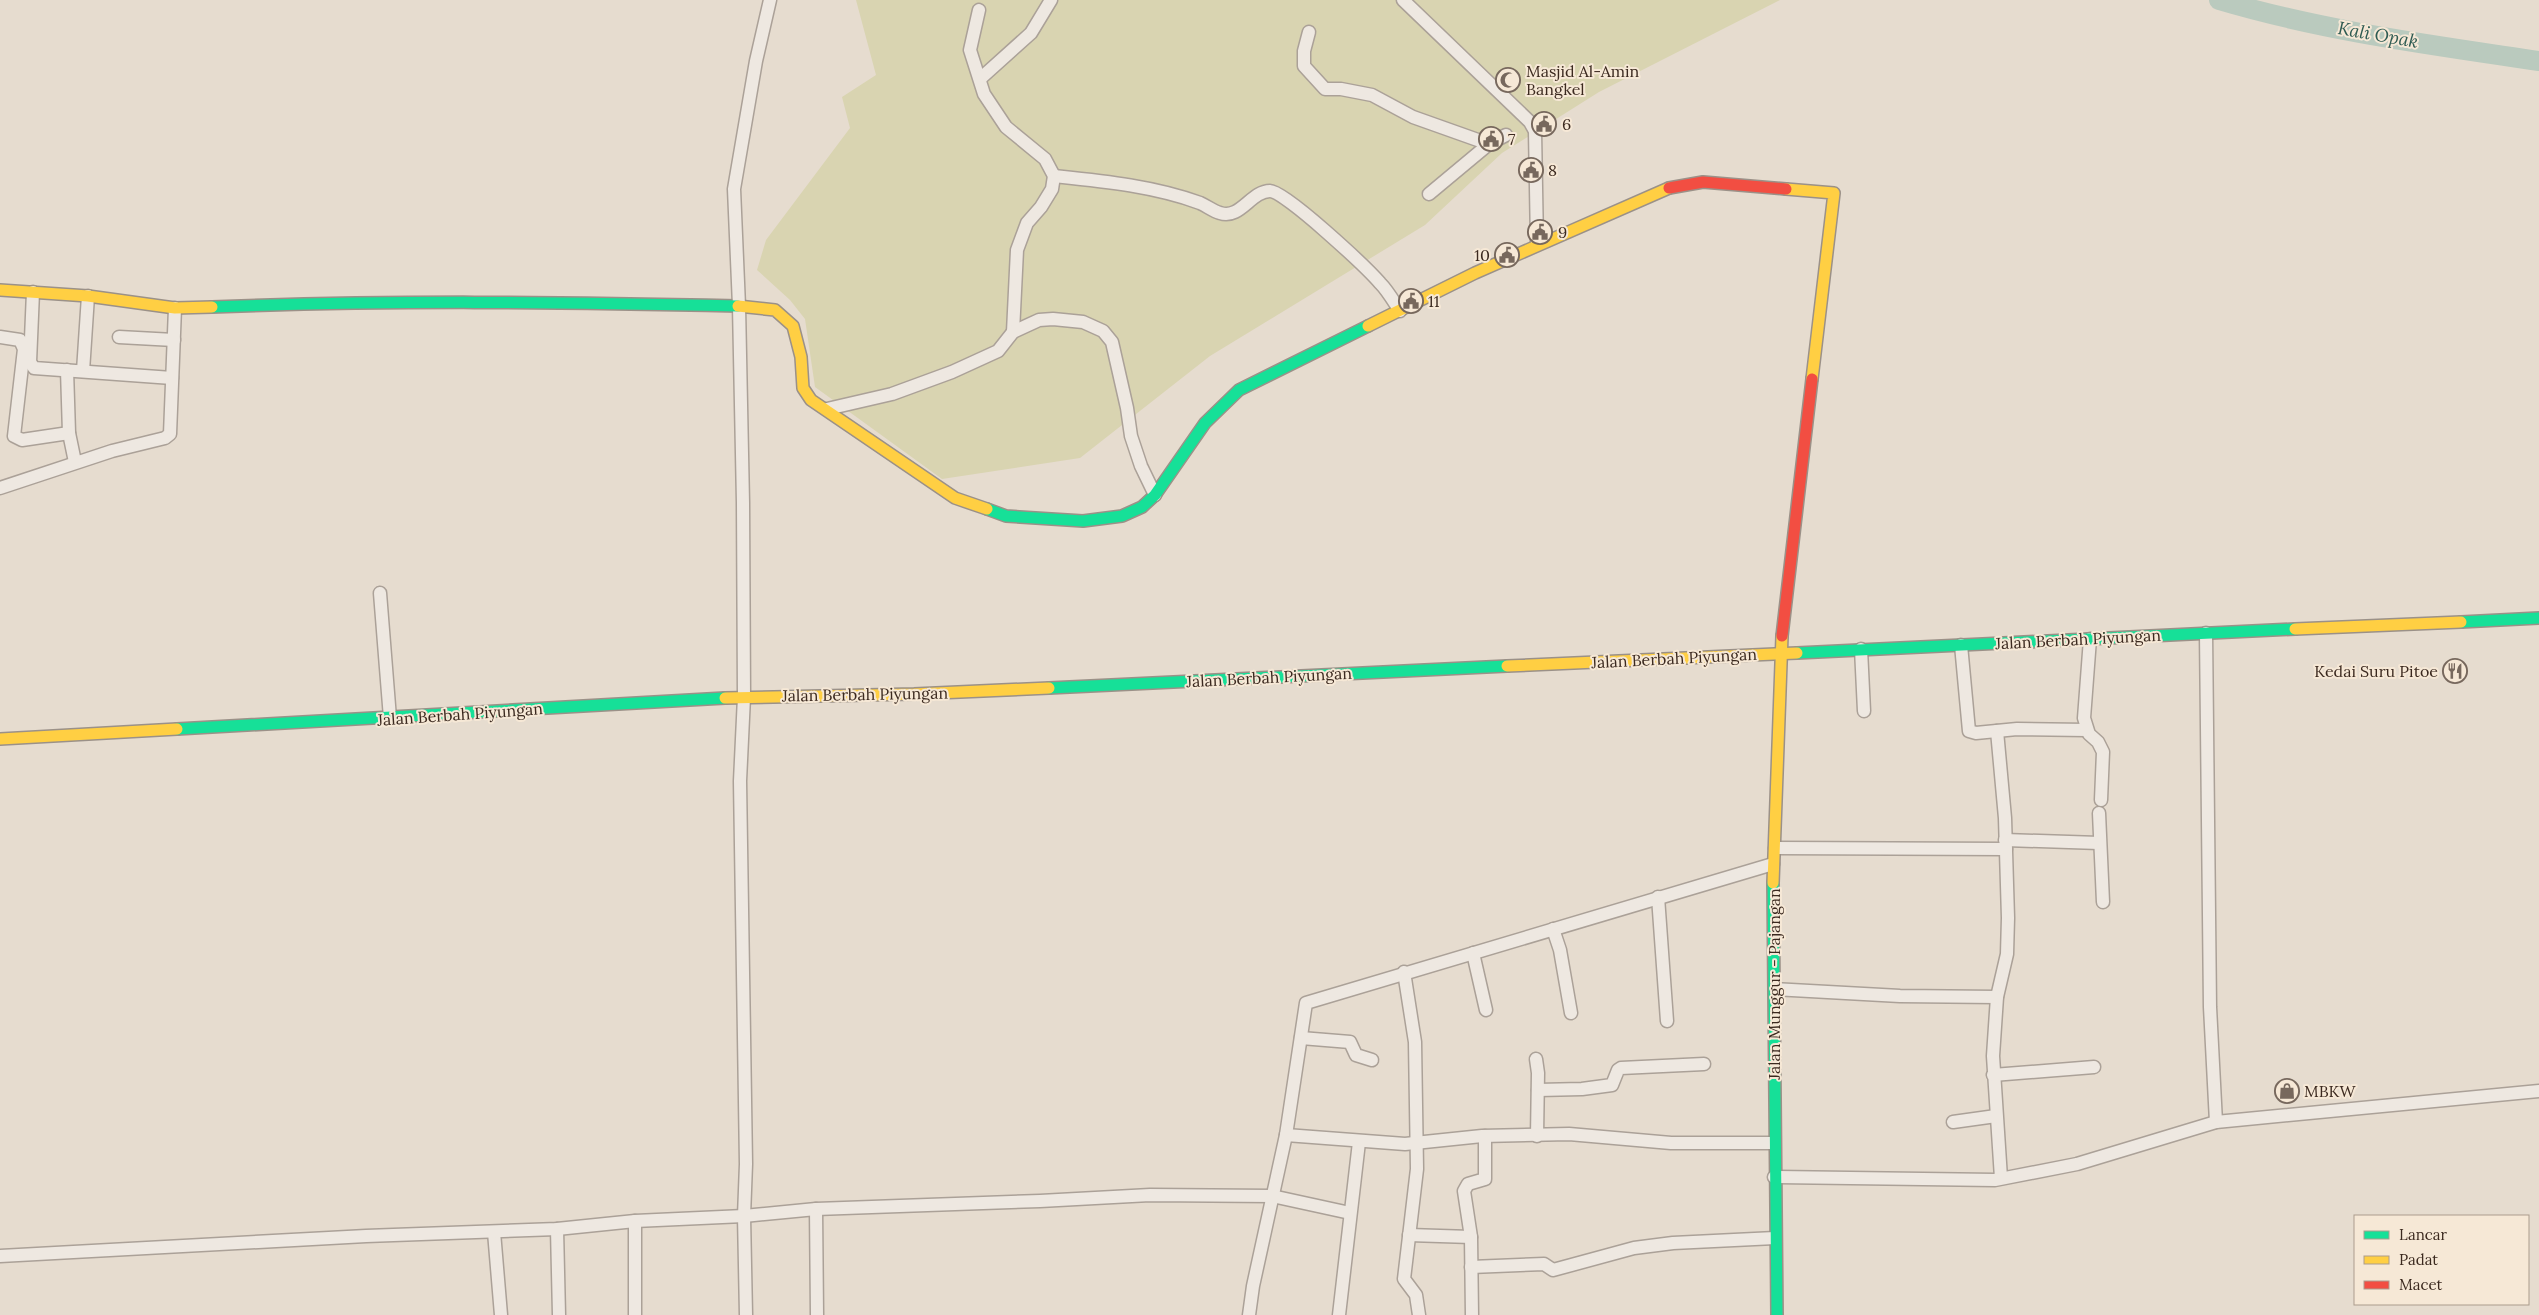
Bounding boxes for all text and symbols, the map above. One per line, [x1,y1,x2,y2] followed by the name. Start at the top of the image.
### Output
[2336,16,2420,53] water label: Kali Opak
[1526,61,1639,99] place label: Masjid Al-Amin Bangkel
[1495,67,1521,93] mosque icon: Masjid Al-Amin Bangkel
[1531,111,1557,137] public building icon: 6
[1562,114,1571,134] place label: 6
[1478,126,1504,152] public building icon: 7
[1508,129,1516,149] place label: 7
[1518,157,1544,183] public building icon: 8
[1548,160,1557,180] place label: 8
[1527,219,1553,245] public building icon: 9
[1558,222,1567,242] place label: 9
[1494,242,1520,268] public building icon: 10
[1474,245,1490,265] place label: 10
[1398,288,1424,314] public building icon: 11
[1428,291,1440,311] place label: 11
[1994,625,2162,653] street label: Jalan Berbah Piyungan
[1590,644,1758,672] street label: Jalan Berbah Piyungan
[2442,658,2468,684] restaurant icon: Kedai Suru Pitoe
[2314,661,2438,681] place label: Kedai Suru Pitoe
[1185,663,1353,691] street label: Jalan Berbah Piyungan
[781,683,948,705] street label: Jalan Berbah Piyungan
[375,698,544,730] street label: Jalan Berbah Piyungan
[1764,888,1784,1081] street label: Jalan Munggur - Pajangan
[2274,1078,2300,1104] shop icon: MBKW
[2304,1081,2356,1101] place label: MBKW
[2354,1215,2529,1305] legend
[2399,1225,2448,1244] text: Lancar
[2399,1250,2438,1269] text: Padat
[2399,1275,2442,1294] text: Macet

